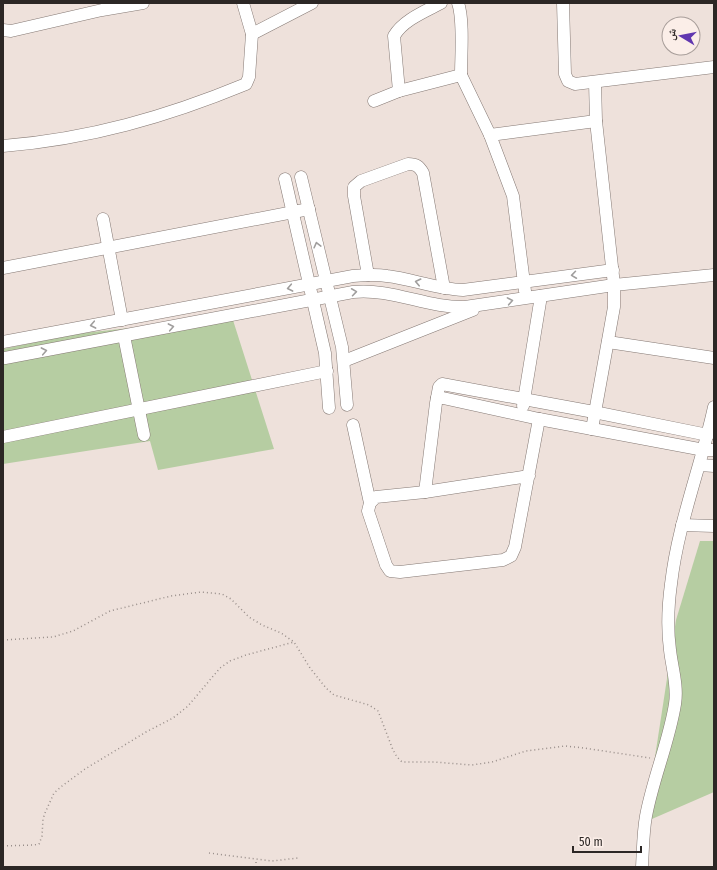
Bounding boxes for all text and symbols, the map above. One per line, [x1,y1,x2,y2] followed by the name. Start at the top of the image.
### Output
[661,16,701,56] north arrow
[664,27,680,41] text: ش
[314,242,322,248] one-way arrow
[571,271,577,280] one-way arrow
[414,279,421,287] one-way arrow
[286,283,293,292] one-way arrow
[351,288,357,297] one-way arrow
[507,297,513,305] one-way arrow
[90,320,96,329] one-way arrow
[168,323,174,331] one-way arrow
[40,347,47,356] one-way arrow
[573,828,641,854] scale bar
[579,835,603,849] text: 50 m

